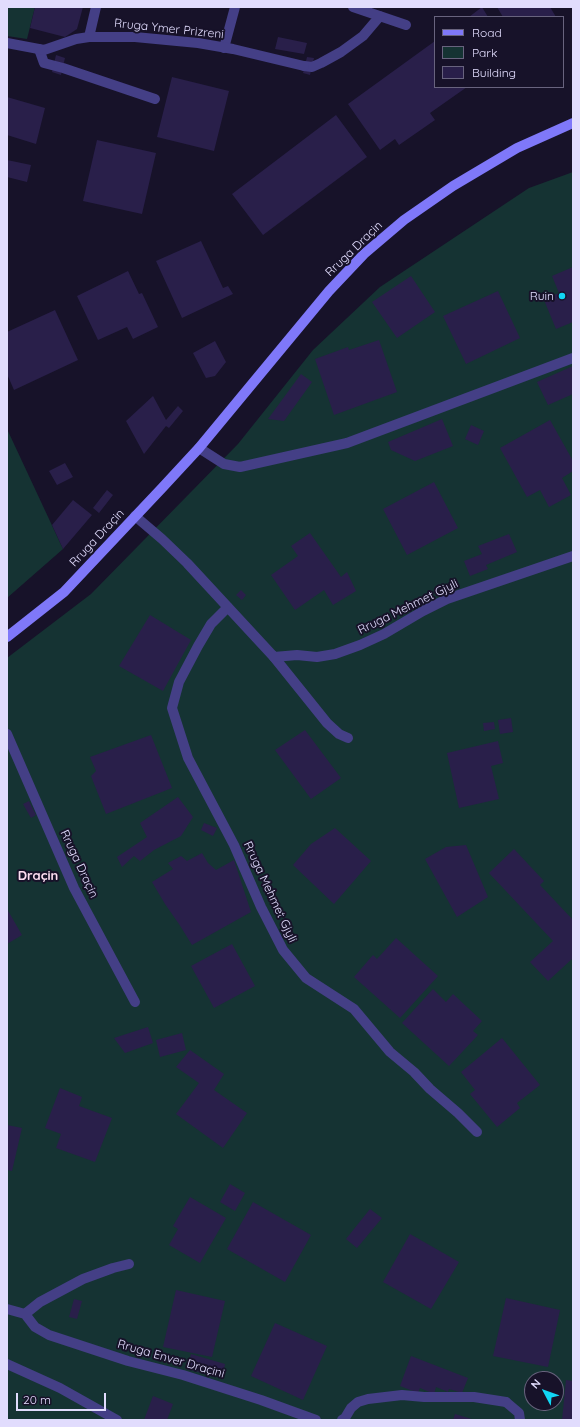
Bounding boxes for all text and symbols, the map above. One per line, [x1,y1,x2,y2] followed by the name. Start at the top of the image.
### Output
[113,16,225,42] street label: Rruga Ymer Prizreni
[434,16,564,88] legend
[472,25,502,40] text: Road
[472,45,497,60] text: Park
[472,65,516,80] text: Building
[323,218,385,280] street label: Rruga Draçin
[530,289,554,303] place label: Ruin
[557,291,567,301] marker: Ruin
[67,506,127,570] street label: Rruga Draçin
[356,576,460,638] street label: Rruga Mehmet Gjyli
[57,828,101,900] street label: Rruga Draçin
[240,839,300,945] street label: Rruga Mehmet Gjyli
[18,868,58,884] district label: Draçin
[116,1337,226,1381] street label: Rruga Enver Draçini
[524,1371,564,1411] north arrow
[528,1376,544,1391] text: N
[18,1385,108,1411] scale bar
[23,1392,51,1407] text: 20 m

